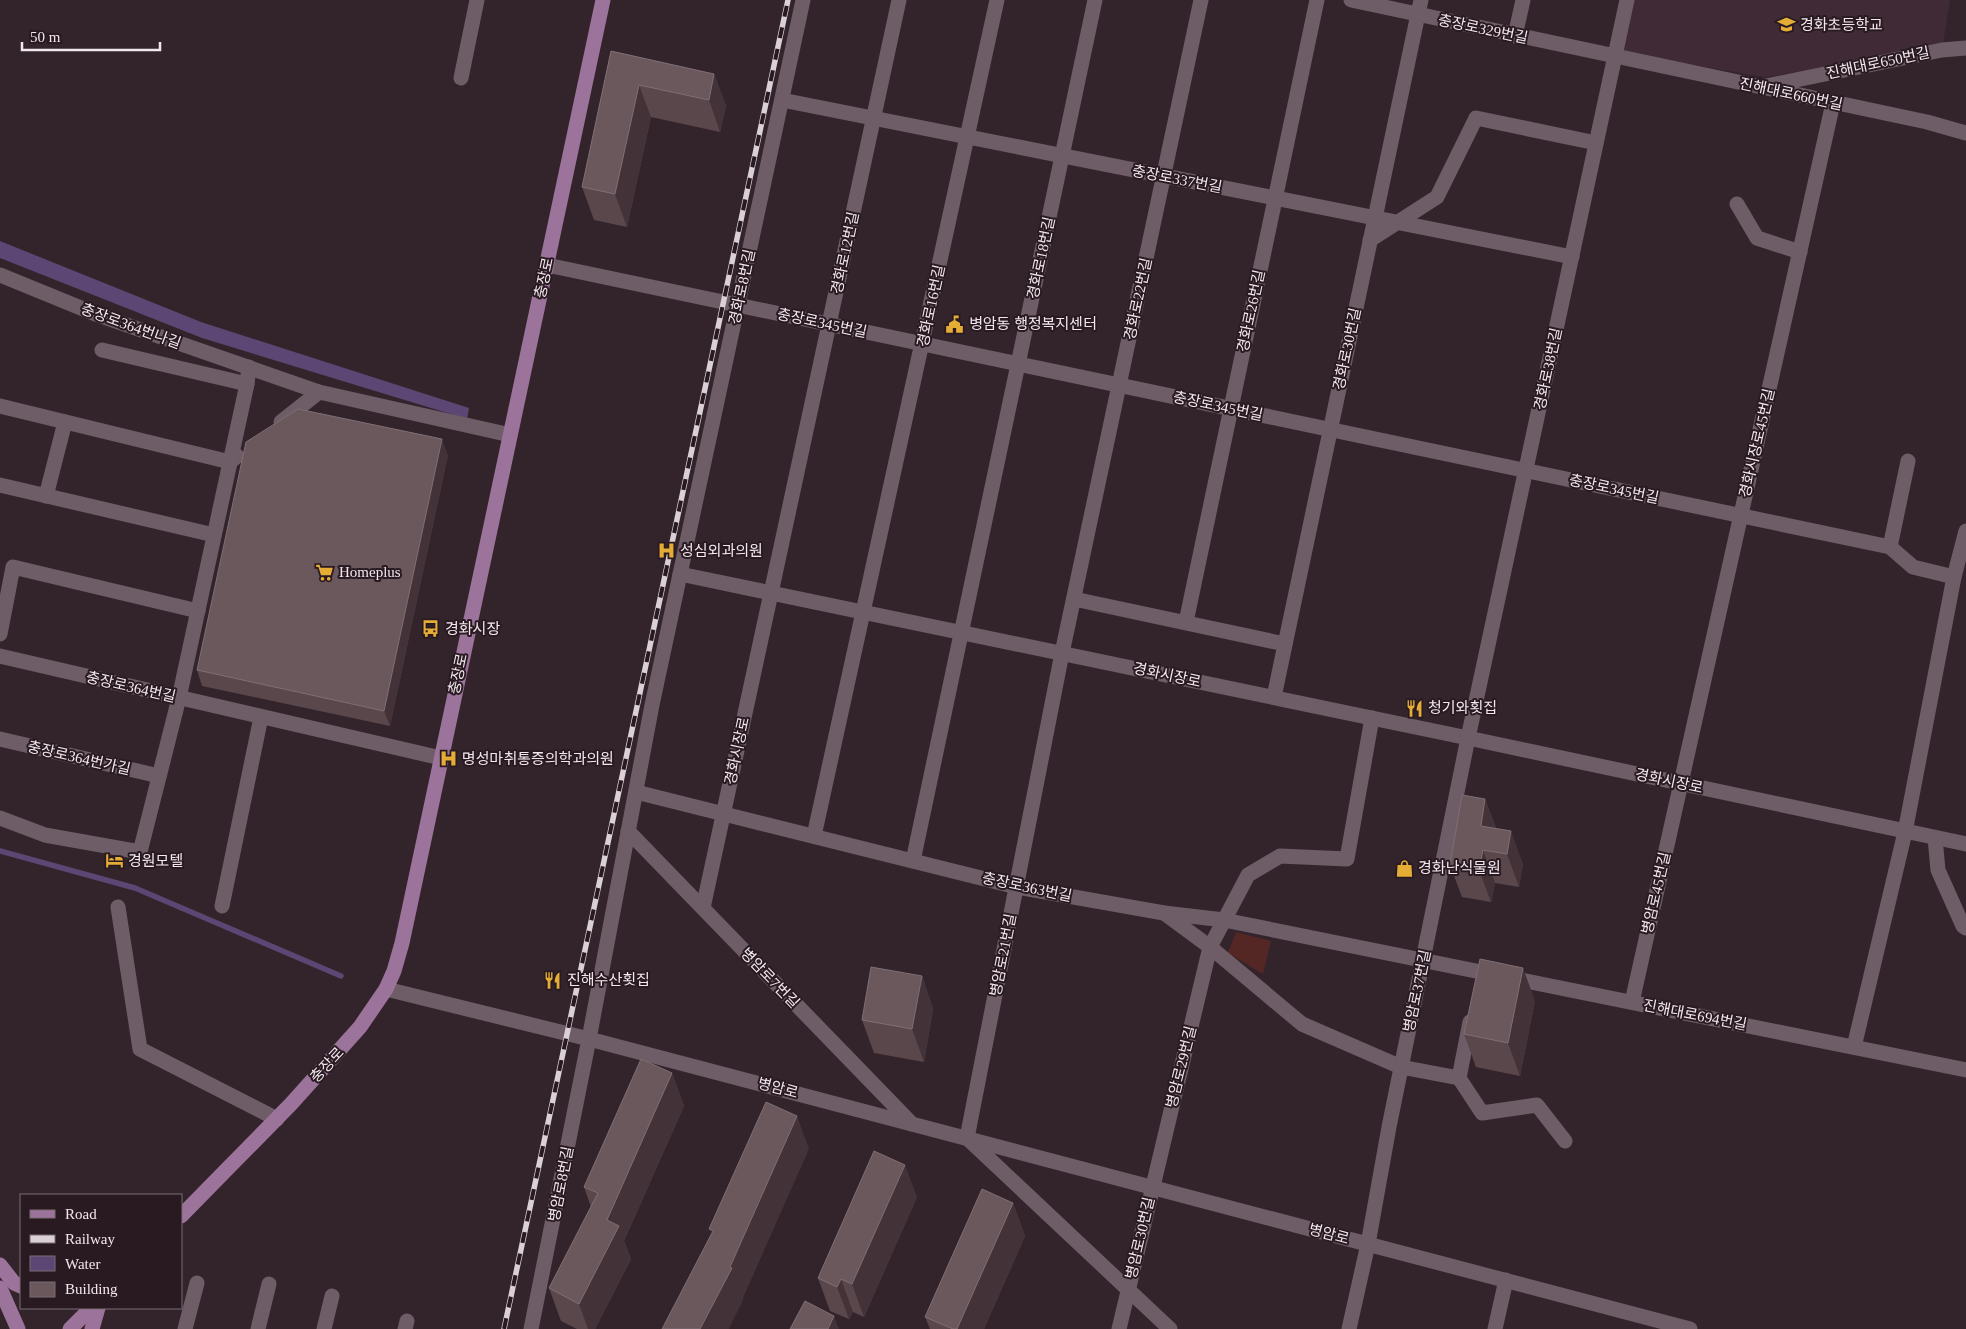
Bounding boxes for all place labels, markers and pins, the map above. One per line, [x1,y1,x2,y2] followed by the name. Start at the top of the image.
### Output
[1776,15,1796,35] school or university icon: 경화초등학교
[1800,16,1883,33] place label: 경화초등학교
[945,314,965,334] public building icon: 병암동 행정복지센터
[969,316,1097,332] place label: 병암동 행정복지센터
[656,541,676,561] hospital icon: 성심외과의원
[680,543,763,559] place label: 성심외과의원
[315,562,335,582] supermarket icon: Homeplus
[339,564,401,580] place label: Homeplus
[421,619,441,639] bus stop icon: 경화시장
[445,621,500,637] place label: 경화시장
[1404,698,1424,718] restaurant icon: 청기와횟집
[1428,699,1497,716] place label: 청기와횟집
[438,749,458,769] hospital icon: 명성마취통증의학과의원
[462,750,614,767] place label: 명성마취통증의학과의원
[104,851,124,871] hotel icon: 경원모텔
[128,853,183,869] place label: 경원모텔
[1394,858,1414,878] shop icon: 경화난식물원
[1418,860,1501,876] place label: 경화난식물원
[543,970,563,990] restaurant icon: 진해수산횟집
[567,971,650,988] place label: 진해수산횟집

